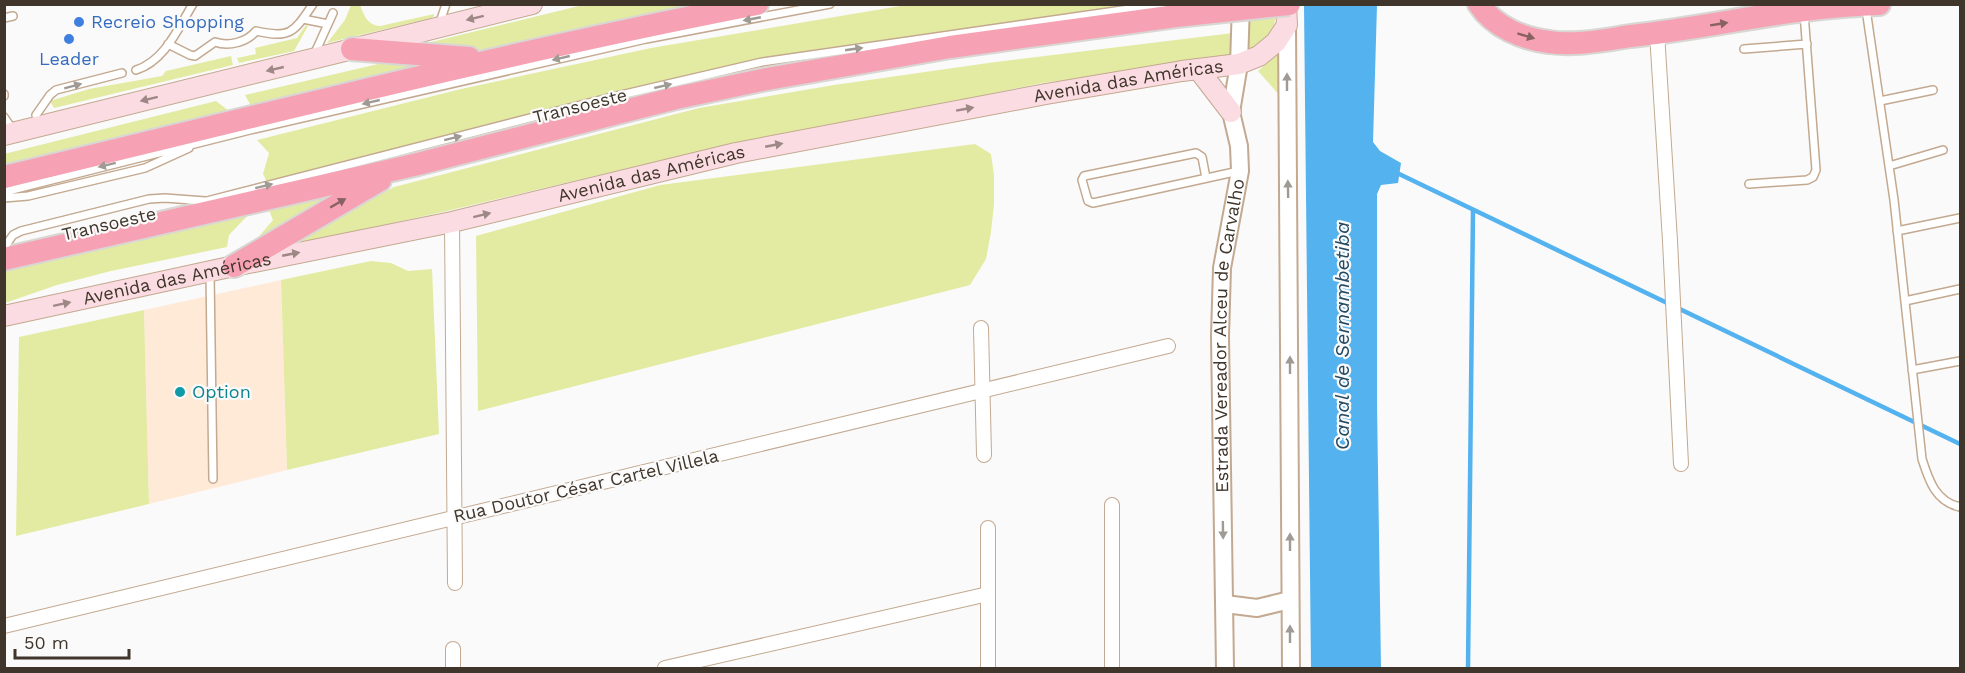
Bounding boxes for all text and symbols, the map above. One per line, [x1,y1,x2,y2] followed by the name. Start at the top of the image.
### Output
[91,11,244,32] place label: Recreio Shopping
[466,14,484,24] one-way arrow
[72,15,86,29] marker: Recreio Shopping
[742,15,761,24] one-way arrow
[1710,20,1729,29] one-way arrow
[62,32,76,46] marker: Leader
[1518,32,1536,41] one-way arrow
[845,44,864,53] one-way arrow
[39,48,99,69] place label: Leader
[552,54,570,64] one-way arrow
[1032,55,1224,106] street label: Avenida das Américas
[265,65,284,74] one-way arrow
[1282,73,1292,92] one-way arrow
[64,80,83,90] one-way arrow
[653,80,672,90] one-way arrow
[531,84,629,127] street label: Transoeste
[140,95,158,105] one-way arrow
[362,98,380,108] one-way arrow
[956,104,975,113] one-way arrow
[444,132,462,142] one-way arrow
[764,140,783,149] one-way arrow
[556,141,747,206] street label: Avenida das Américas
[98,161,116,171] one-way arrow
[1209,177,1248,493] street label: Estrada Vereador Alceu de Carvalho
[255,180,273,190] one-way arrow
[1284,180,1293,199] one-way arrow
[330,198,346,209] one-way arrow
[60,202,158,245] street label: Transoeste
[473,209,491,219] one-way arrow
[1330,222,1354,450] water label: Canal de Sernambetiba
[81,248,273,309] street label: Avenida das Américas
[282,249,301,258] one-way arrow
[52,298,71,308] one-way arrow
[1285,356,1295,375] one-way arrow
[192,381,251,402] place label: Option
[173,385,187,399] marker: Option
[451,445,721,526] street label: Rua Doutor César Cartel Villela
[1219,521,1228,540] one-way arrow
[1285,532,1295,551] one-way arrow
[15,622,129,660] scale bar
[1286,625,1295,644] one-way arrow
[24,632,69,653] text: 50 m

